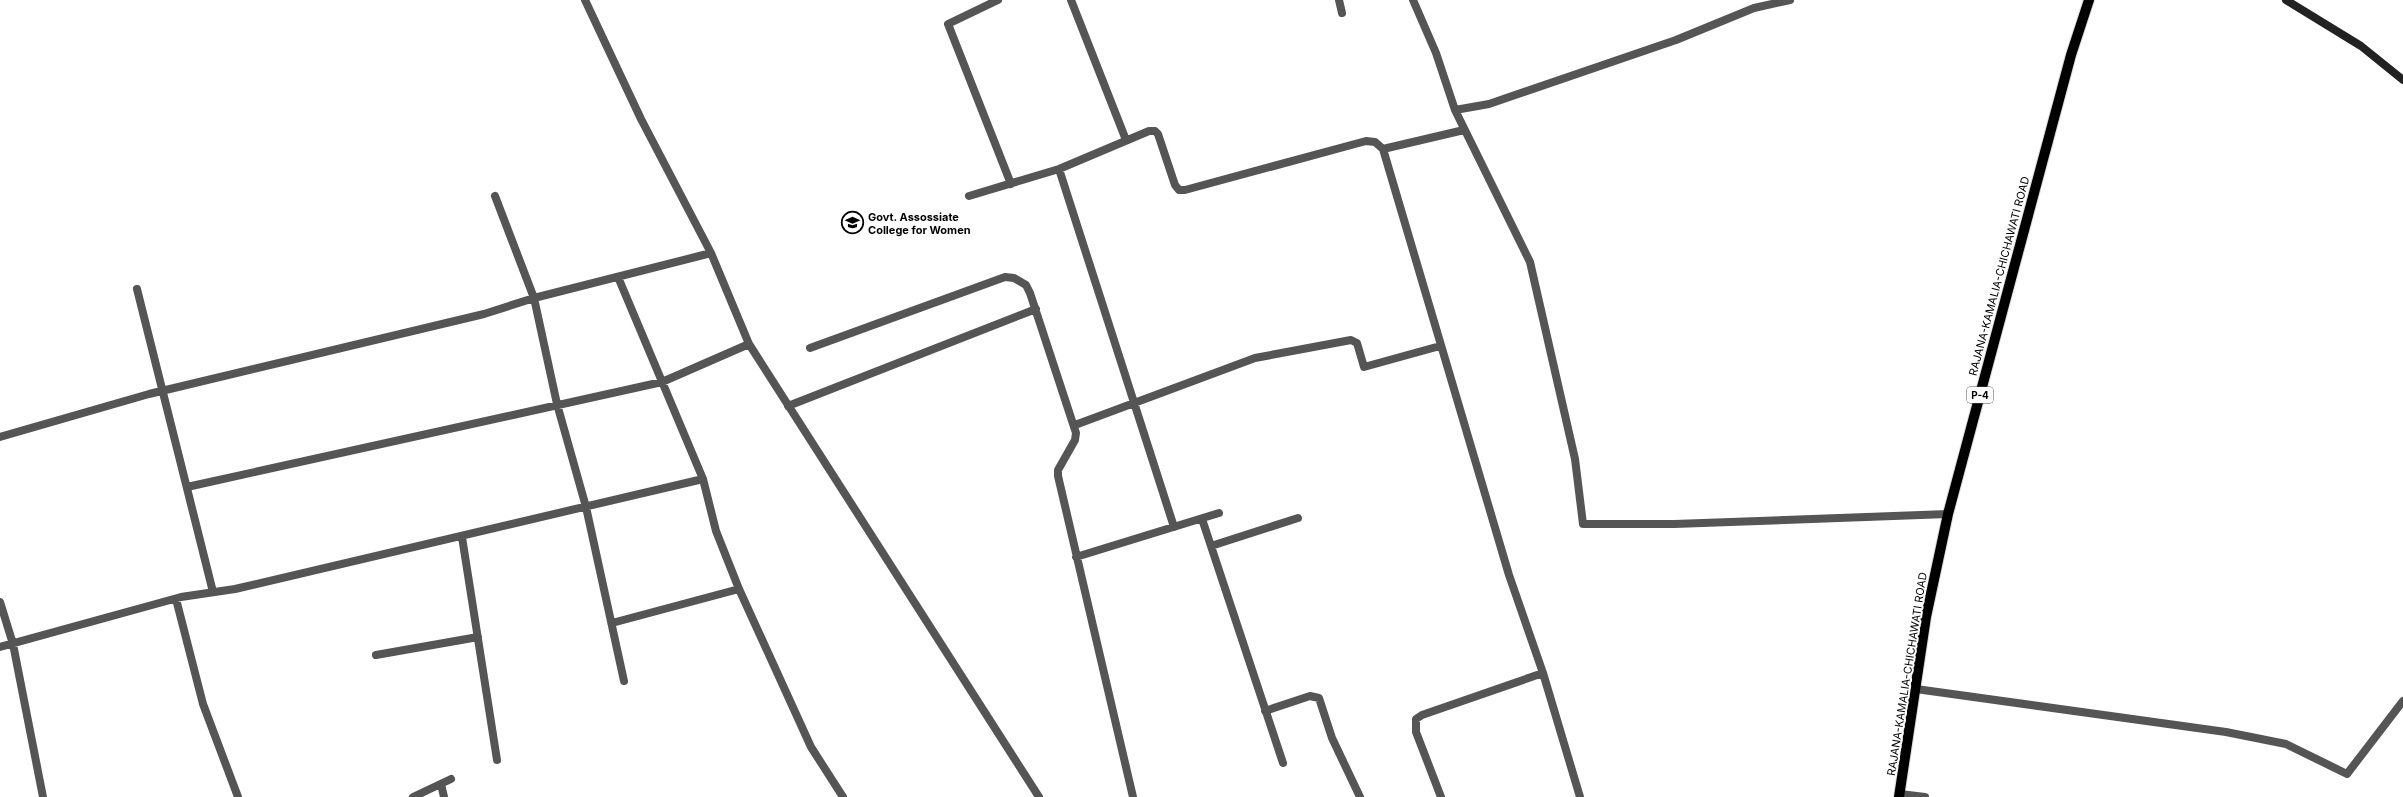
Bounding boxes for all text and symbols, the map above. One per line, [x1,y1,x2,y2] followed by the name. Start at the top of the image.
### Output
[1966,175,2032,377] street label: RAJANA-KAMALIA-CHICHAWATI ROAD
[839,210,865,236] school or university icon: Govt. Assossiate College for Women
[868,210,971,237] place label: Govt. Assossiate College for Women
[1967,387,1993,403] road number: P-4
[1884,571,1930,777] street label: RAJANA-KAMALIA-CHICHAWATI ROAD

